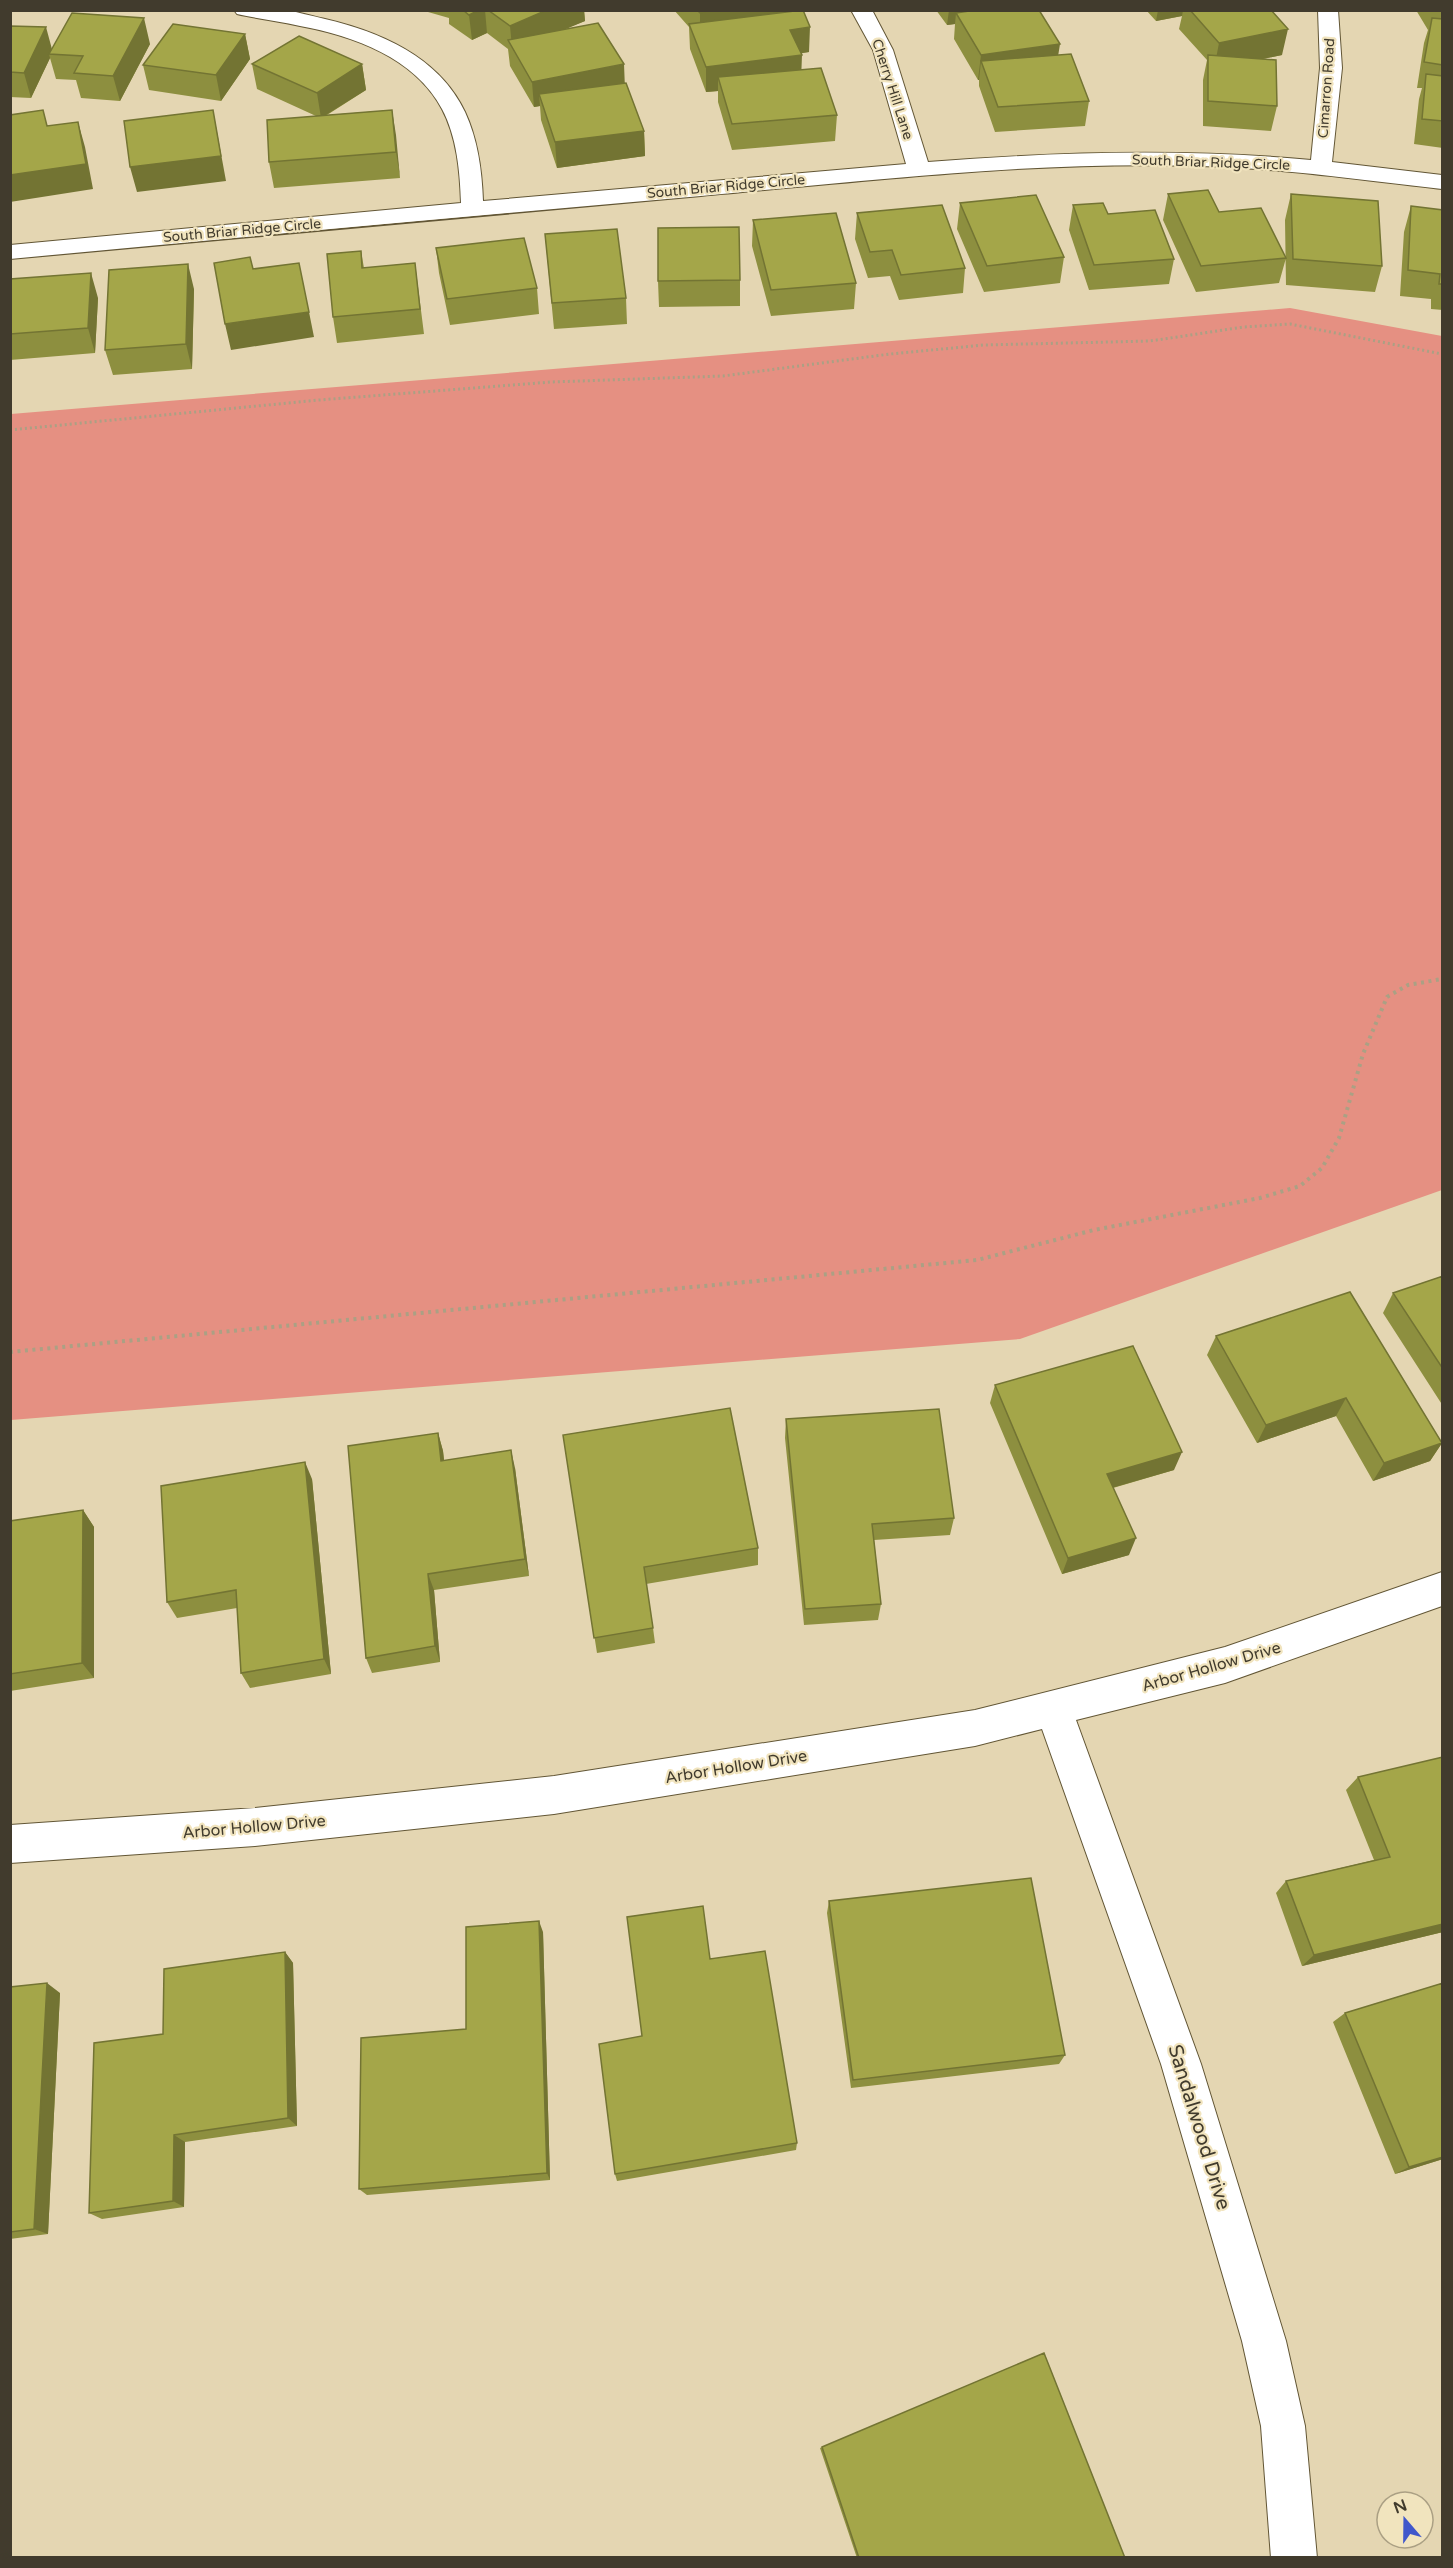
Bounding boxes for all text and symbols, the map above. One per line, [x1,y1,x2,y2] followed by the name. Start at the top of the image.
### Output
[868,37,917,142] street label: Cherry Hill Lane
[1315,37,1338,139] street label: Cimarron Road
[1132,151,1291,174] street label: South Briar Ridge Circle
[646,171,806,202] street label: South Briar Ridge Circle
[162,215,322,246] street label: South Briar Ridge Circle
[1140,1638,1283,1696] street label: Arbor Hollow Drive
[664,1746,809,1788] street label: Arbor Hollow Drive
[182,1811,326,1843] street label: Arbor Hollow Drive
[1162,2042,1236,2213] street label: Sandalwood Drive
[1375,2490,1435,2550] north arrow
[1391,2495,1410,2518] text: N

